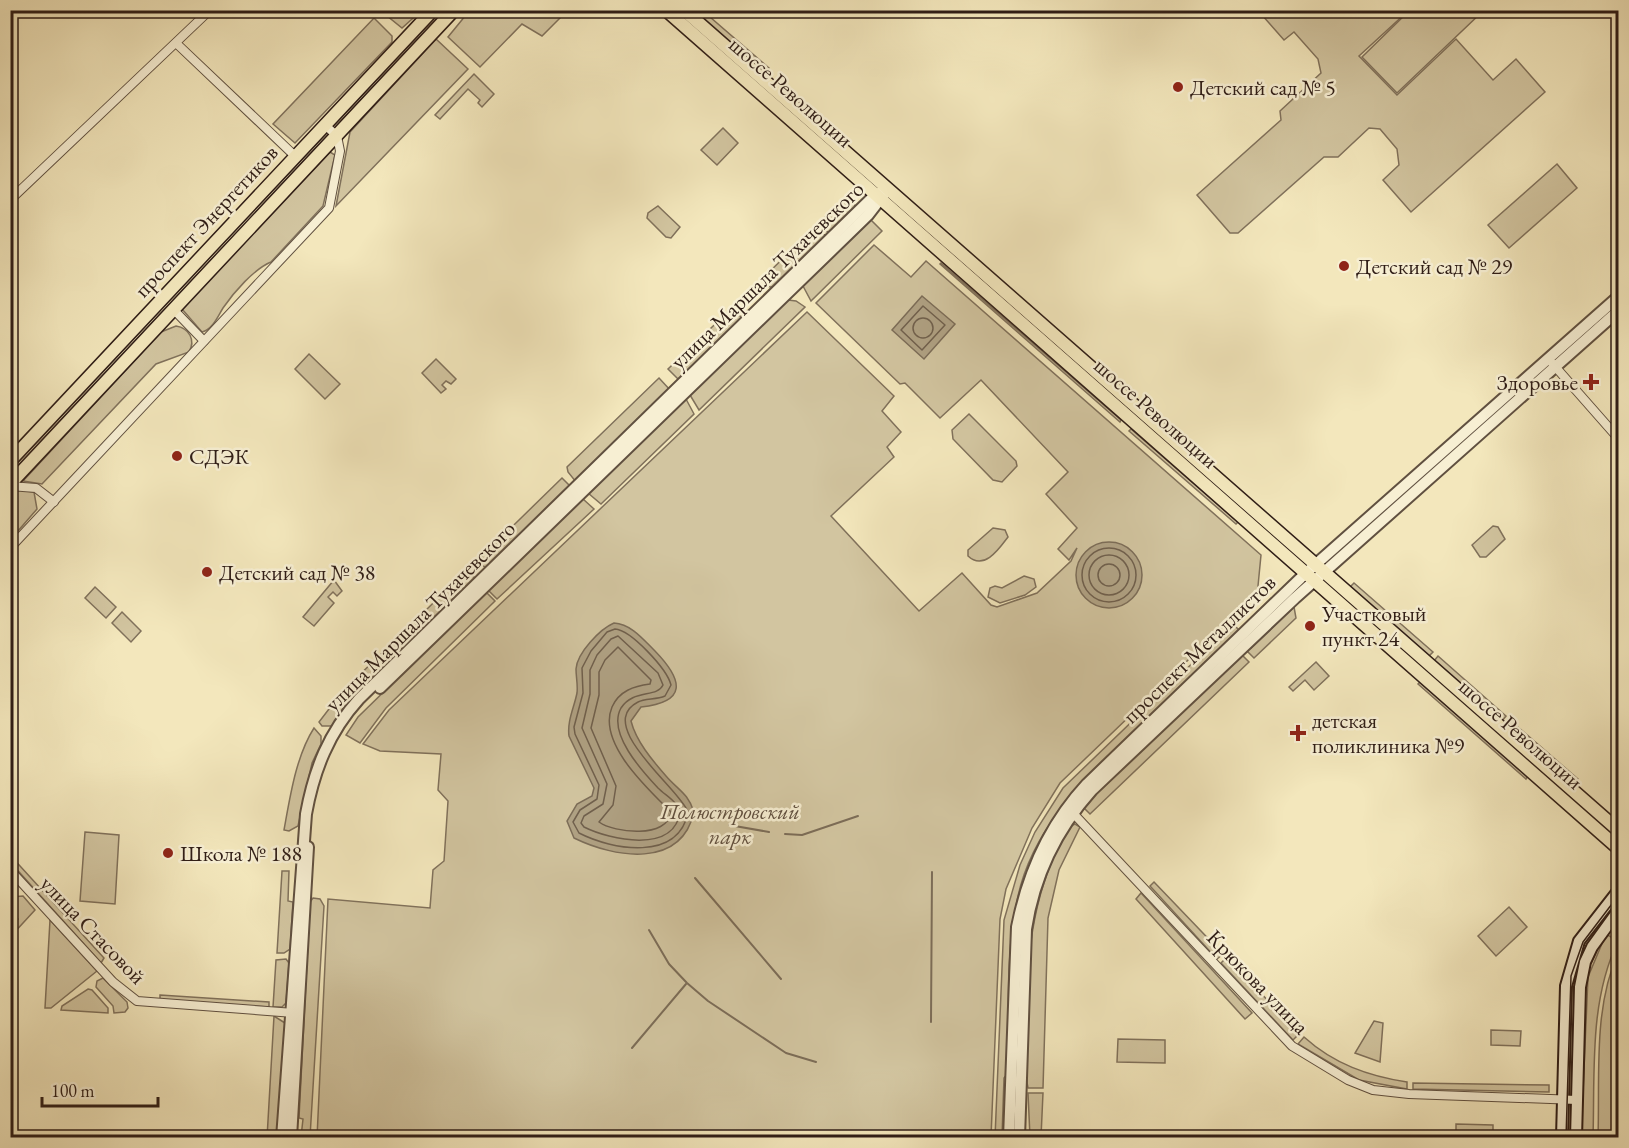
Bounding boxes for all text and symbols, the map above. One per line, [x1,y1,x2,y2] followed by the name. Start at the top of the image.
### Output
[723,30,859,154] street label: шоссе Революции
[1190,73,1336,102] place label: Детский сад № 5
[1171,80,1185,94] marker: Детский сад № 5
[128,138,284,304] street label: проспект Энергетиков
[664,175,870,375] street label: улица Маршала Тухачевского
[1356,252,1513,281] place label: Детский сад № 29
[1337,259,1351,273] marker: Детский сад № 29
[1088,351,1224,475] street label: шоссе Революции
[1497,368,1578,397] place label: Здоровье
[1582,373,1600,391] marker: Здоровье
[189,442,249,471] place label: СДЭК
[170,449,184,463] marker: СДЭК
[318,514,522,718] street label: улица Маршала Тухачевского
[219,558,375,587] place label: Детский сад № 38
[200,565,214,579] marker: Детский сад № 38
[1116,568,1282,730] street label: проспект Металлистов
[1321,599,1427,653] place label: Участковый пункт 24
[1303,619,1317,633] marker: Участковый пункт 24
[1453,672,1589,796] street label: шоссе Революции
[1312,706,1465,760] place label: детская поликлиника №9
[1289,724,1307,742] marker: детская поликлиника №9
[659,797,800,851] park label: Полюстровский парк
[180,839,302,868] place label: Школа № 188
[161,846,175,860] marker: Школа № 188
[34,869,152,991] street label: улица Стасовой
[1201,923,1316,1041] street label: Крюкова улица
[42,1070,158,1108] scale bar
[51,1079,95,1102] text: 100 m

